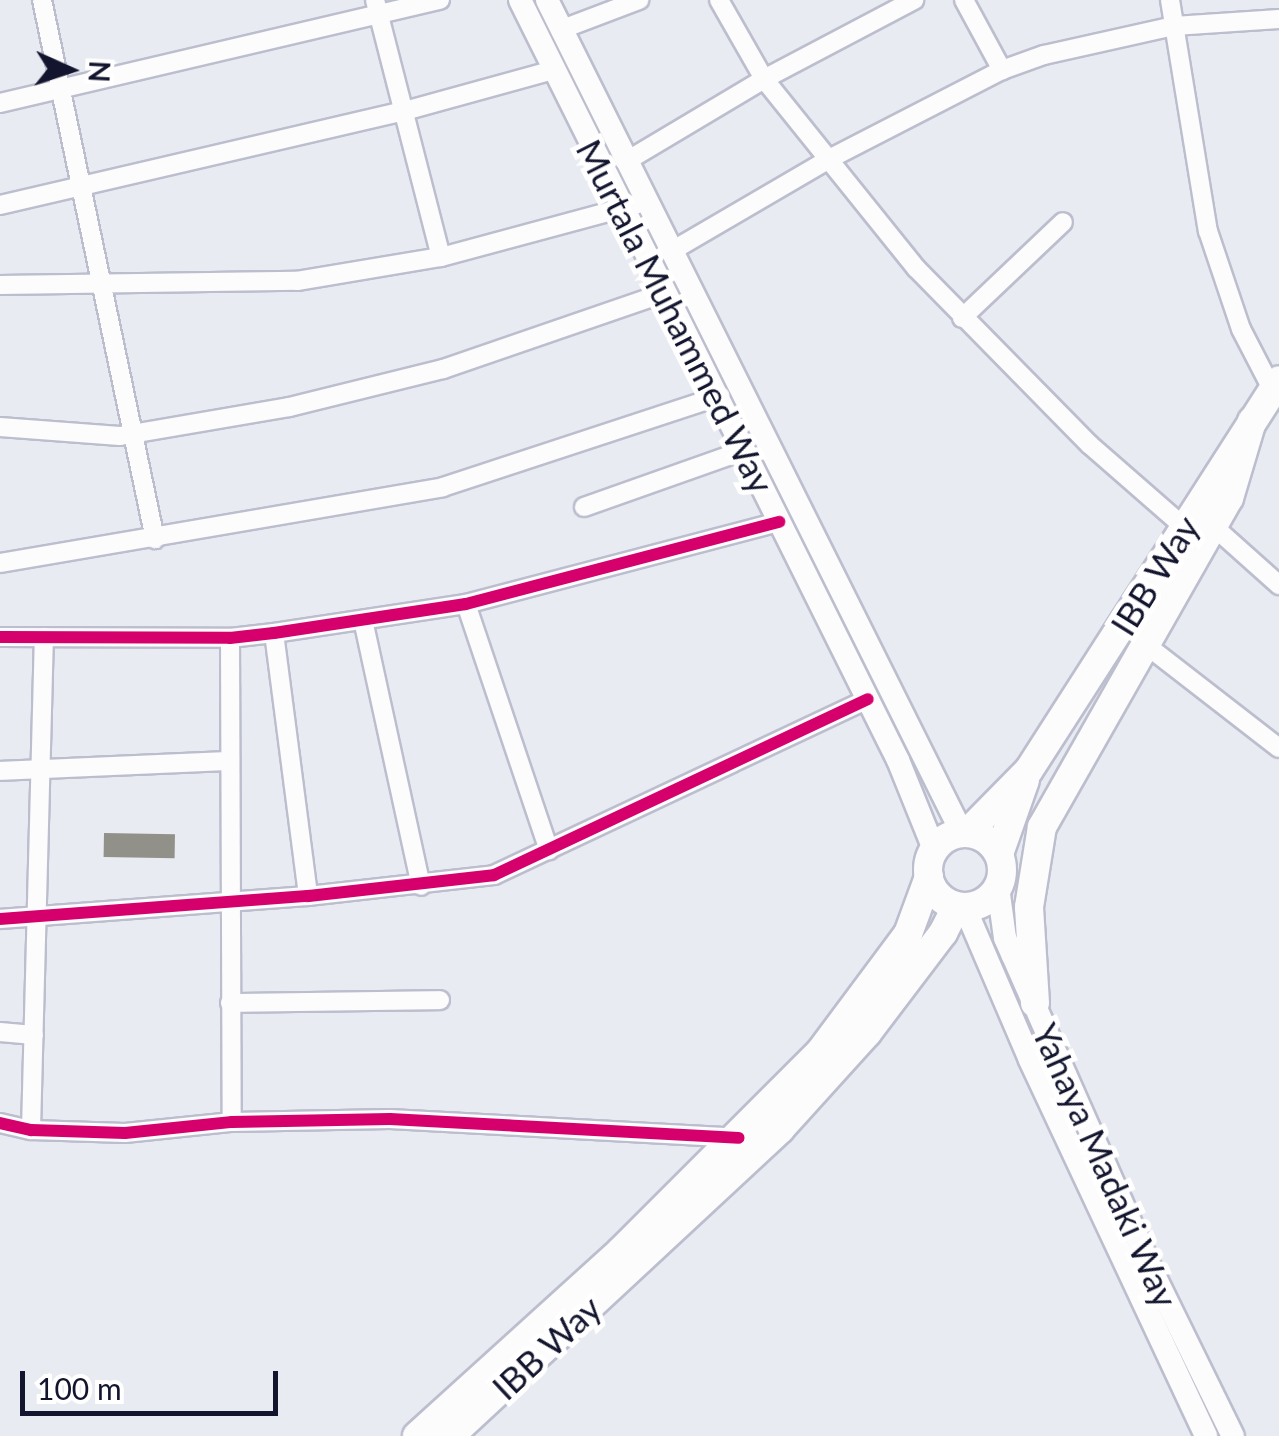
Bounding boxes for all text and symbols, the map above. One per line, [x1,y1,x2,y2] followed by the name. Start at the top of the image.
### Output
[20,20,120,120] north arrow
[82,60,118,83] text: N
[568,132,784,500] street label: Murtala Muhammed Way
[1101,507,1207,643] street label: IBB Way
[1024,1016,1188,1314] street label: Yahaya Madaki Way
[483,1286,609,1408] street label: IBB Way
[25,1351,282,1413] scale bar
[37,1370,122,1406] text: 100 m

